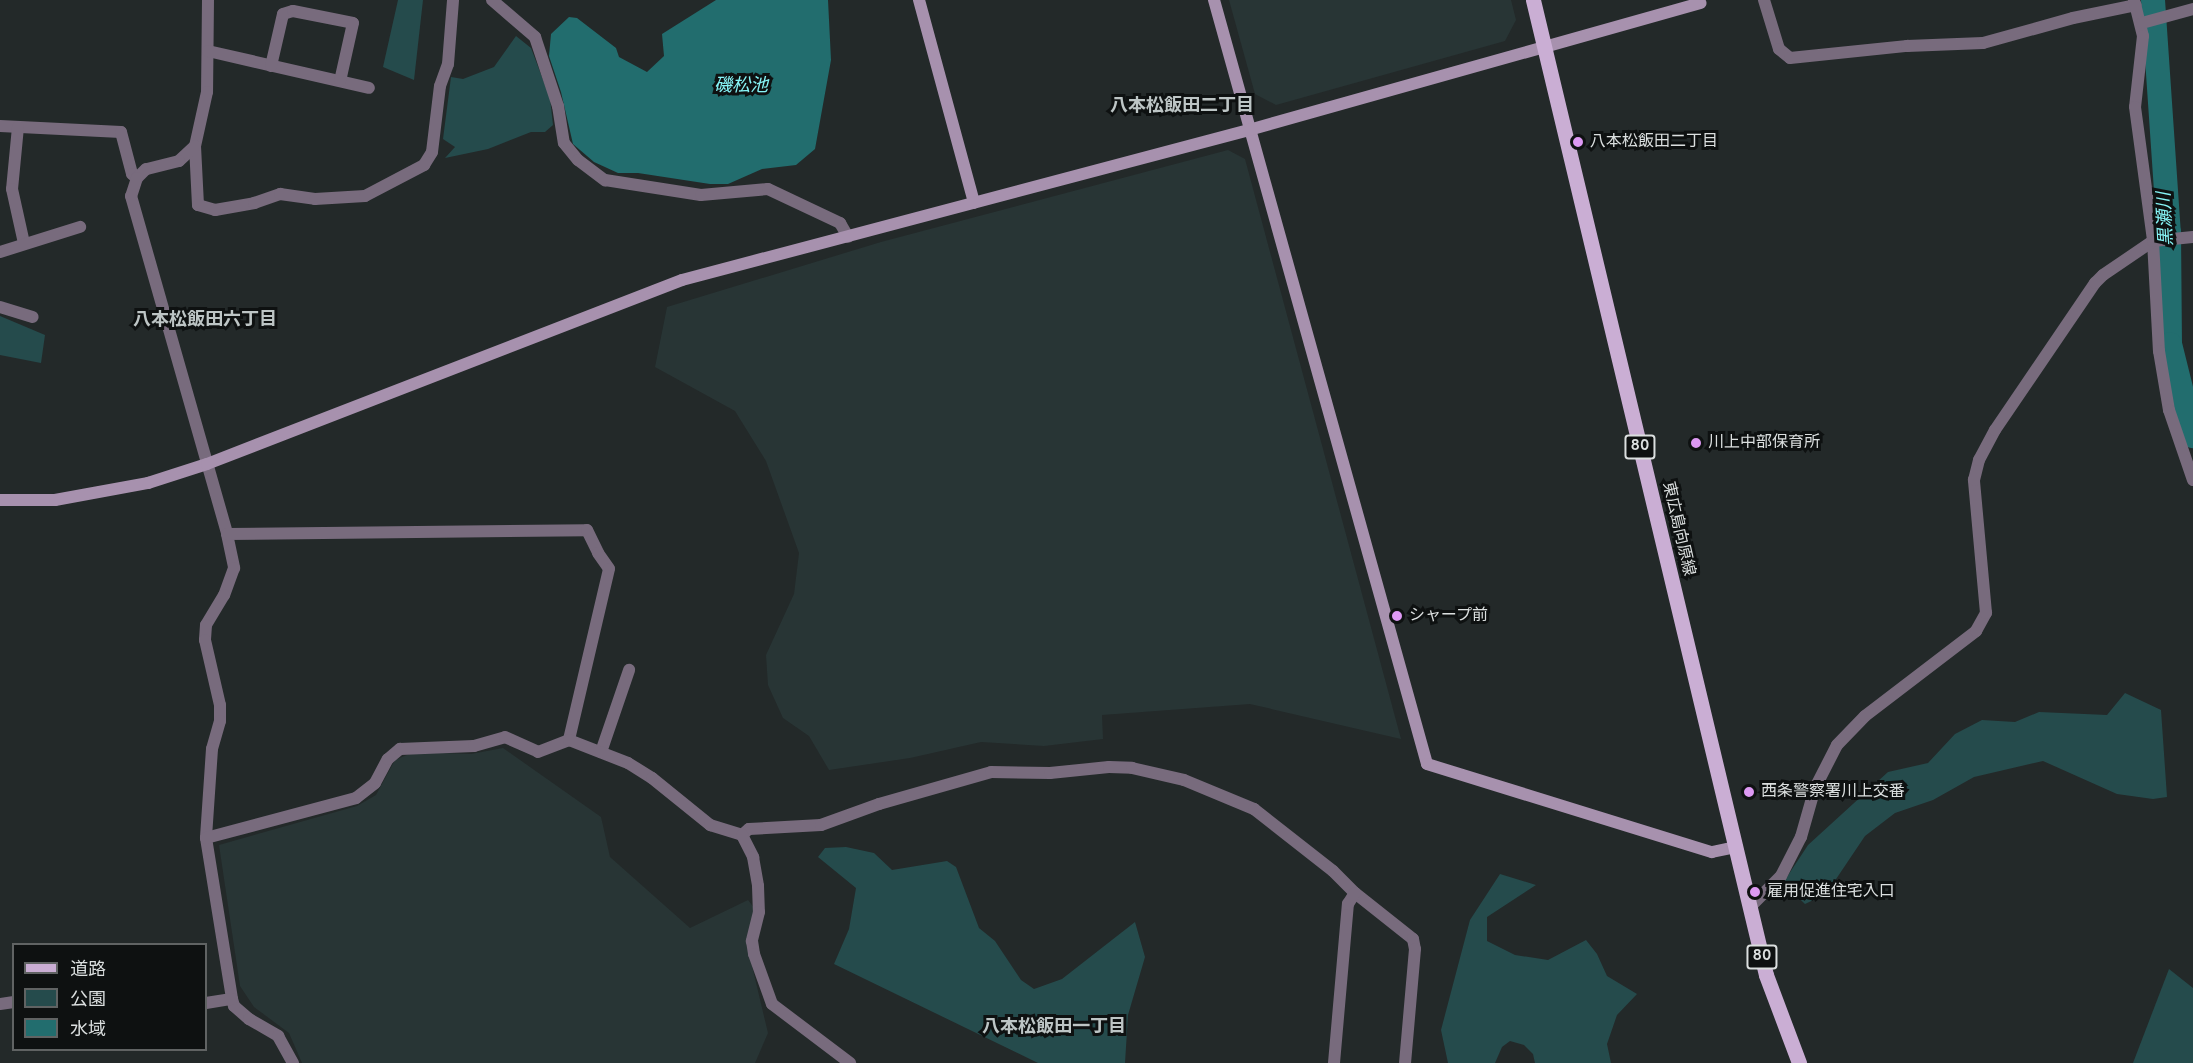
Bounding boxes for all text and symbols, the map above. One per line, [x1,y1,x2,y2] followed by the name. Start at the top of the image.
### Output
[714,76,768,98] water label: 磯松池
[1110,96,1254,118] district label: 八本松飯田二丁目
[1590,132,1718,152] place label: 八本松飯田二丁目
[1571,135,1585,149] marker: 八本松飯田二丁目
[2155,191,2179,247] water label: 黒瀬川
[133,310,277,332] district label: 八本松飯田六丁目
[1708,433,1820,453] place label: 川上中部保育所
[1624,435,1656,459] road number: 80
[1689,436,1703,450] marker: 川上中部保育所
[1658,480,1698,578] street label: 東広島向原線
[1409,606,1489,626] place label: シャープ前
[1390,609,1404,623] marker: シャープ前
[1761,782,1905,802] place label: 西条警察署川上交番
[1742,785,1756,799] marker: 西条警察署川上交番
[1767,882,1895,902] place label: 雇用促進住宅入口
[1748,885,1762,899] marker: 雇用促進住宅入口
[12,943,207,1051] legend
[1746,945,1778,969] road number: 80
[70,959,106,982] text: 道路
[70,989,106,1012] text: 公園
[982,1017,1126,1039] district label: 八本松飯田一丁目
[70,1019,106,1042] text: 水域

